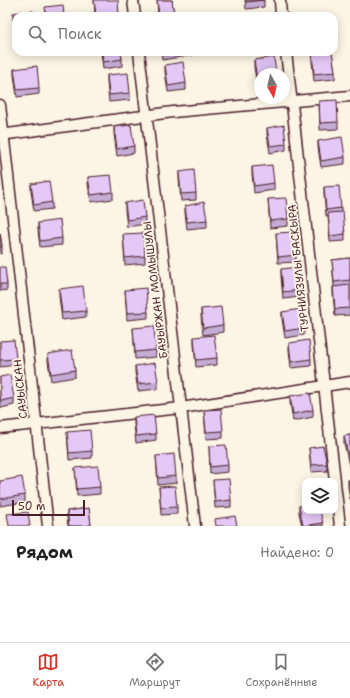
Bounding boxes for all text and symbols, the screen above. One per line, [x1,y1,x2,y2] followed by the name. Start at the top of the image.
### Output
[12,12,338,56] search box
[26,23,48,45] icon: search
[58,24,102,44] text: Поиск
[254,68,290,104] north arrow
[284,204,313,332] street label: ТУРНИЯЗУЛЫ БАСКЫРА
[140,220,171,360] street label: БАУЫРЖАН МОМЫШУЛЫ
[10,358,31,420] street label: САУЫСКАН
[302,478,338,514] map controls
[302,478,338,514] button: layers
[12,498,85,517] scale bar
[18,499,46,514] text: 50 m
[16,541,73,563] text: Рядом
[260,544,334,561] text: Найдено: 0
[33,651,64,690] tab: Карта
[129,651,180,690] tab: Маршрут
[246,651,317,690] tab: Сохранённые

